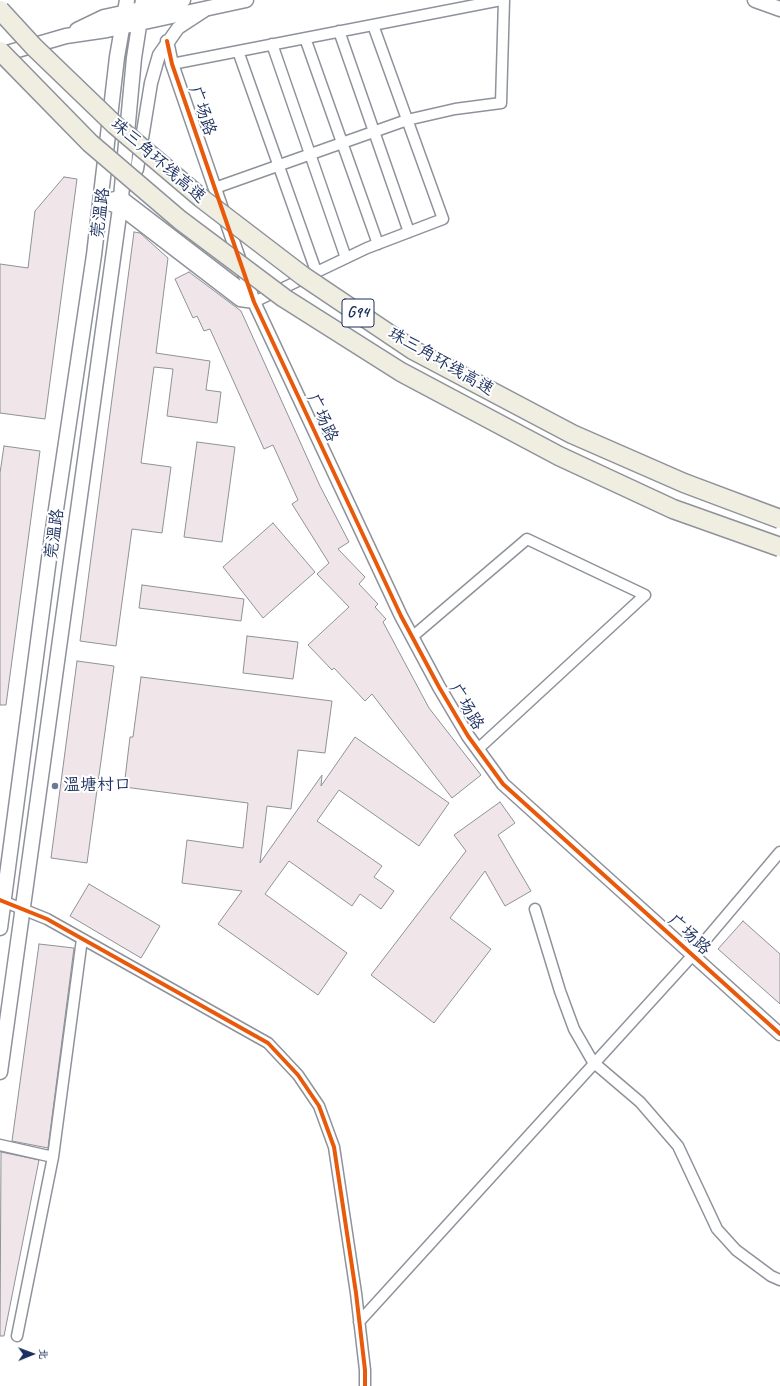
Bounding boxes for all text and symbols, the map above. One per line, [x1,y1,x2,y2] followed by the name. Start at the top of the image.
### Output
[184,84,220,138] street label: 广场路
[106,114,210,208] street label: 珠三角环线高速
[88,186,114,240] street label: 莞温路
[342,299,374,327] road number: G94
[384,323,498,401] street label: 珠三角环线高速
[302,391,342,445] street label: 广场路
[41,507,69,561] street label: 莞温路
[444,680,488,734] street label: 广场路
[63,776,131,796] place label: 温塘村口
[50,781,60,791] marker: 温塘村口
[663,910,715,960] street label: 广场路
[12,1334,52,1374] north arrow
[37,1348,51,1359] text: 北

